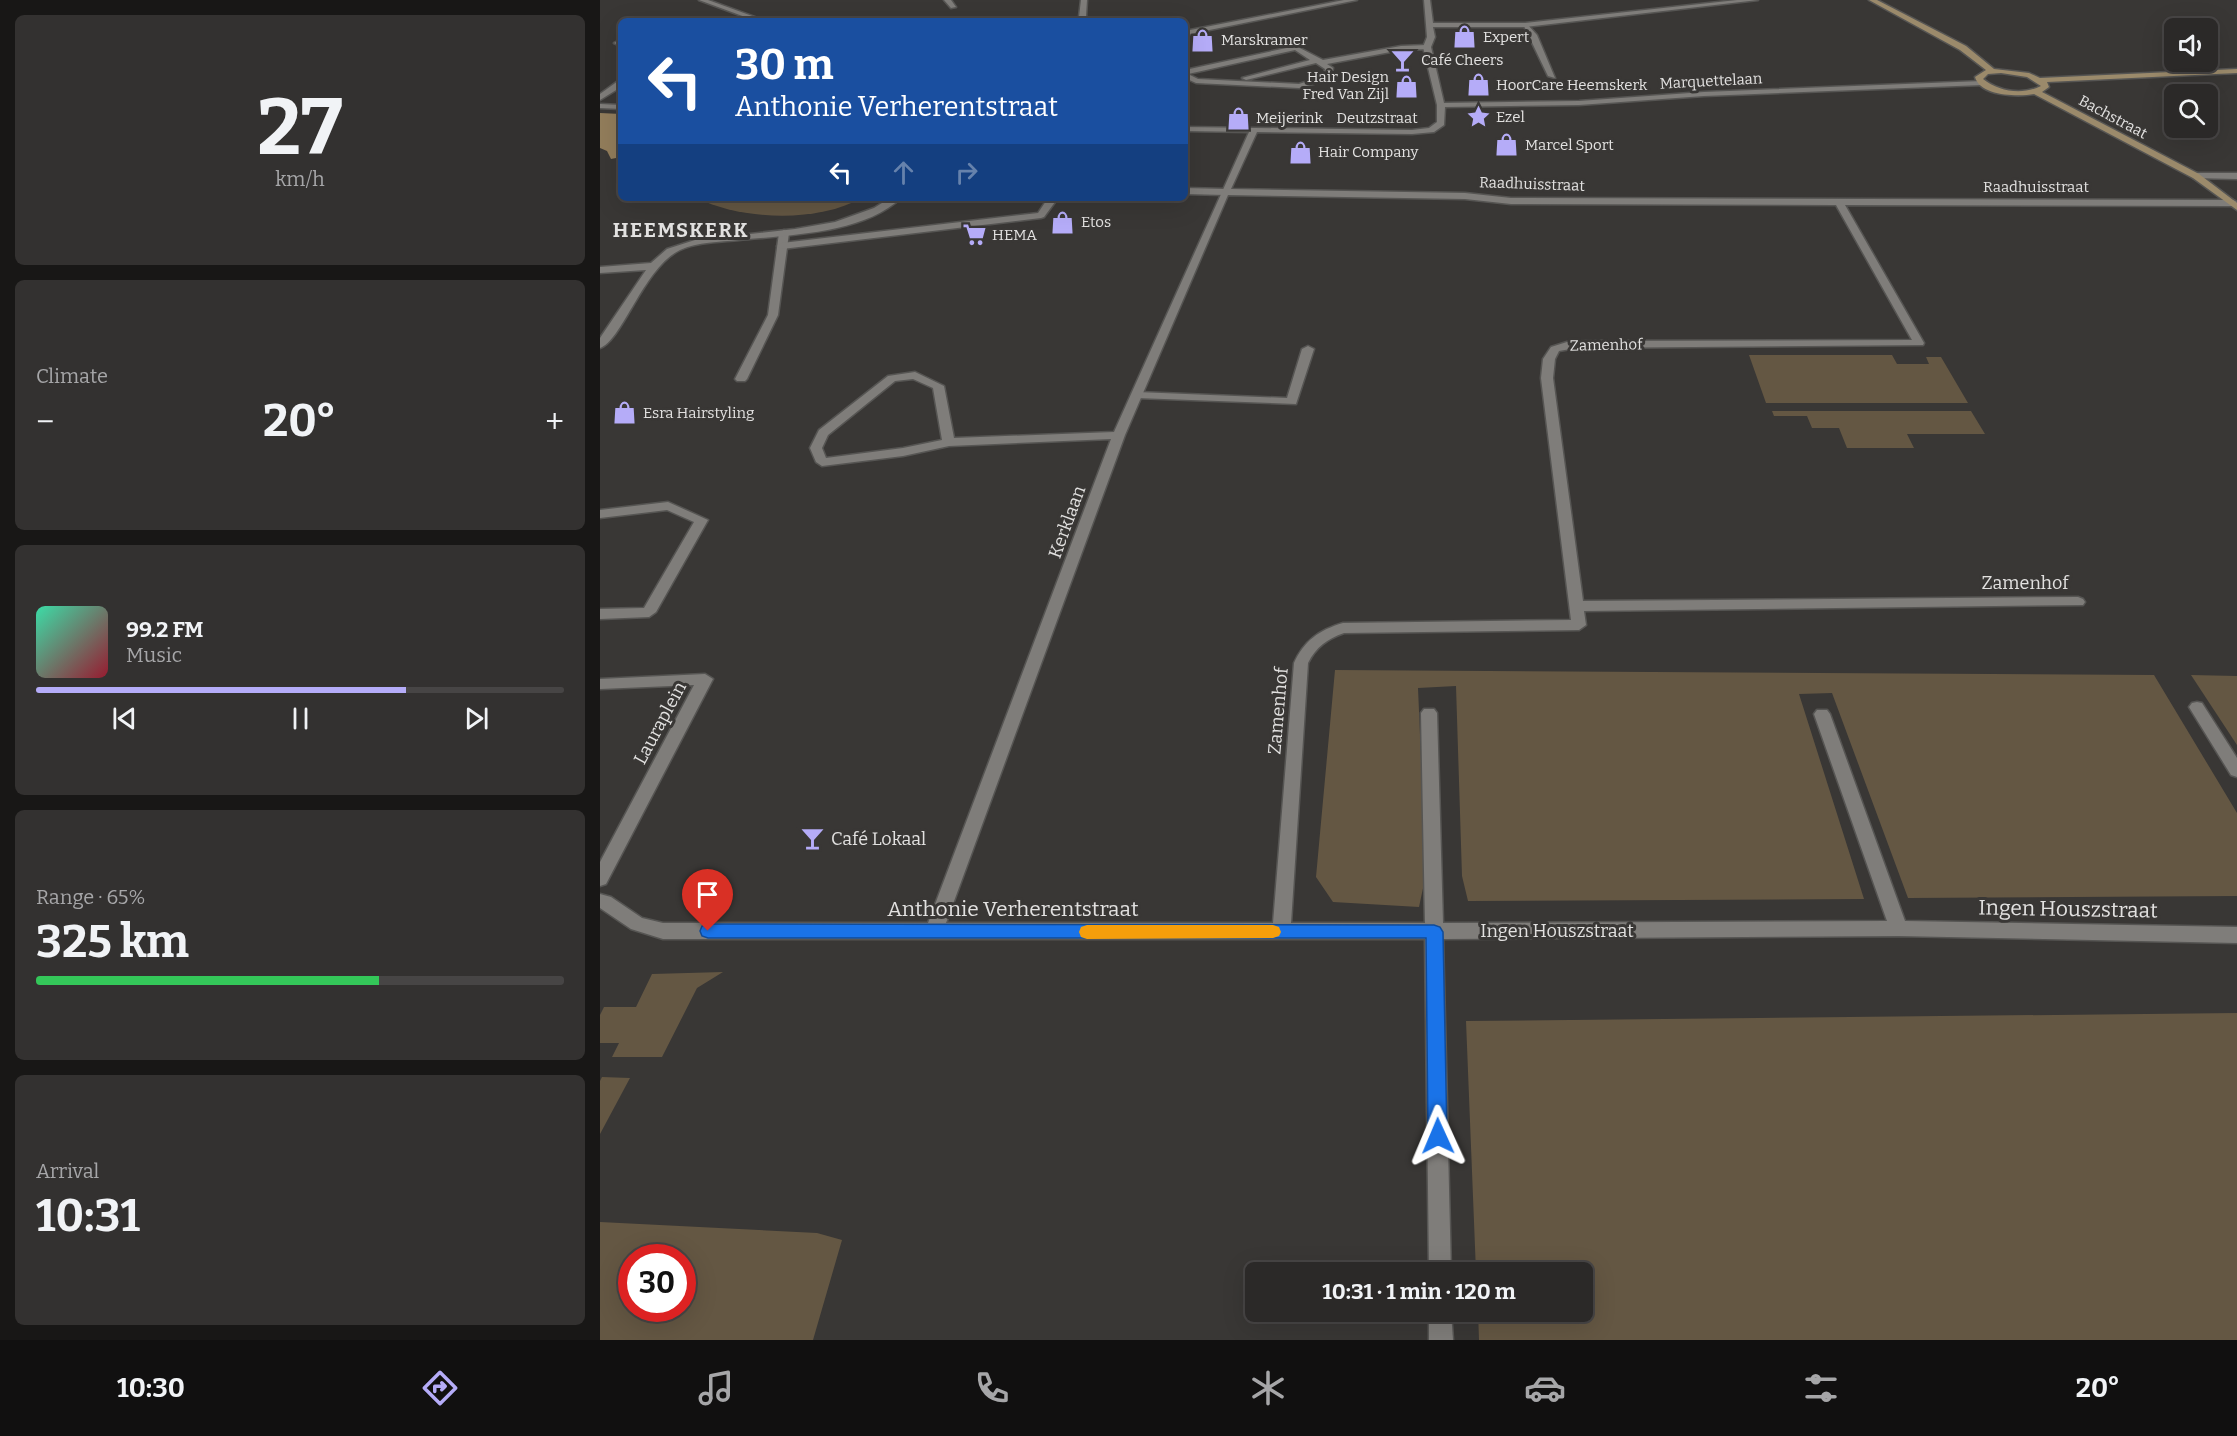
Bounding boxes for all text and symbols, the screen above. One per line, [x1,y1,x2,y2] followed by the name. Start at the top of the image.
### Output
[2164,18,2218,138] map controls
[2164,18,2218,72] button: sound
[1452,24,1478,50] shop icon: Expert
[1190,27,1216,53] shop icon: Marskramer
[1483,28,1530,46] place label: Expert
[1221,31,1308,49] place label: Marskramer
[735,40,834,90] text: 30 m
[636,42,714,120] icon: left
[1390,47,1416,73] bar icon: Café Cheers
[1421,51,1503,69] place label: Café Cheers
[1303,68,1389,103] place label: Hair Design Fred Van Zijl
[1659,69,1763,93] street label: Marquettelaan
[1465,72,1491,98] shop icon: HoorCare Heemskerk
[1394,73,1420,99] shop icon: Hair Design Fred Van Zijl
[1496,76,1648,94] place label: HoorCare Heemskerk
[257,81,343,175] text: 27
[2164,84,2218,138] button: search
[735,91,1058,123] text: Anthonie Verherentstraat
[2076,91,2151,143] street label: Bachstraat
[1465,104,1491,130] place icon: Ezel
[1225,105,1251,131] shop icon: Meijerink
[1496,108,1525,126] place label: Ezel
[1256,109,1324,127] place label: Meijerink
[1336,109,1418,127] street label: Deutzstraat
[1494,132,1520,158] shop icon: Marcel Sport
[1525,136,1614,154] place label: Marcel Sport
[1287,139,1313,165] shop icon: Hair Company
[1318,143,1418,161] place label: Hair Company
[824,156,857,189] icon: left
[887,156,920,189] icon: ahead
[950,156,983,189] icon: right
[275,167,325,191] text: km/h
[1479,173,1586,195] street label: Raadhuisstraat
[1983,178,2089,196] street label: Raadhuisstraat
[1050,209,1076,235] shop icon: Etos
[1081,213,1111,231] place label: Etos
[613,218,749,242] district label: HEEMSKERK
[961,222,987,248] supermarket icon: HEMA
[992,226,1037,244] place label: HEMA
[1570,335,1644,355] street label: Zamenhof
[36,364,108,388] text: Climate
[263,394,336,448] text: 20°
[612,400,638,426] shop icon: Esra Hairstyling
[36,402,54,442] text: −
[545,402,564,442] text: +
[643,404,754,422] place label: Esra Hairstyling
[1044,482,1090,561] street label: Kerklaan
[1981,572,2070,594] street label: Zamenhof
[126,616,204,643] text: 99.2 FM
[126,643,182,667] text: Music
[1263,665,1293,755] street label: Zamenhof
[629,677,691,768] street label: Lauraplein
[108,702,141,735] icon: previous
[284,702,317,735] icon: pause
[460,702,493,735] icon: next
[800,826,826,852] bar icon: Café Lokaal
[831,828,926,850] place label: Café Lokaal
[682,869,733,931] pin
[691,878,724,911] icon: arrive
[36,885,145,909] text: Range · 65%
[1978,894,2158,924] street label: Ingen Houszstraat
[887,896,1139,922] street label: Anthonie Verherentstraat
[36,915,189,969] text: 325 km
[1480,920,1634,942] street label: Ingen Houszstraat
[1406,1104,1470,1168] position arrow
[36,1159,99,1183] text: Arrival
[36,1189,140,1243] text: 10:31
[618,1244,696,1322] speed limit sign: 30
[1322,1278,1516,1305] text: 10:31 · 1 min · 120 m
[419,1367,461,1409] icon: directions
[695,1367,737,1409] icon: music
[971,1367,1013,1409] icon: phone
[1247,1367,1289,1409] icon: climate
[1524,1367,1566,1409] icon: car
[1800,1367,1842,1409] icon: filters
[117,1372,185,1404] text: 10:30
[2076,1372,2120,1404] text: 20°

